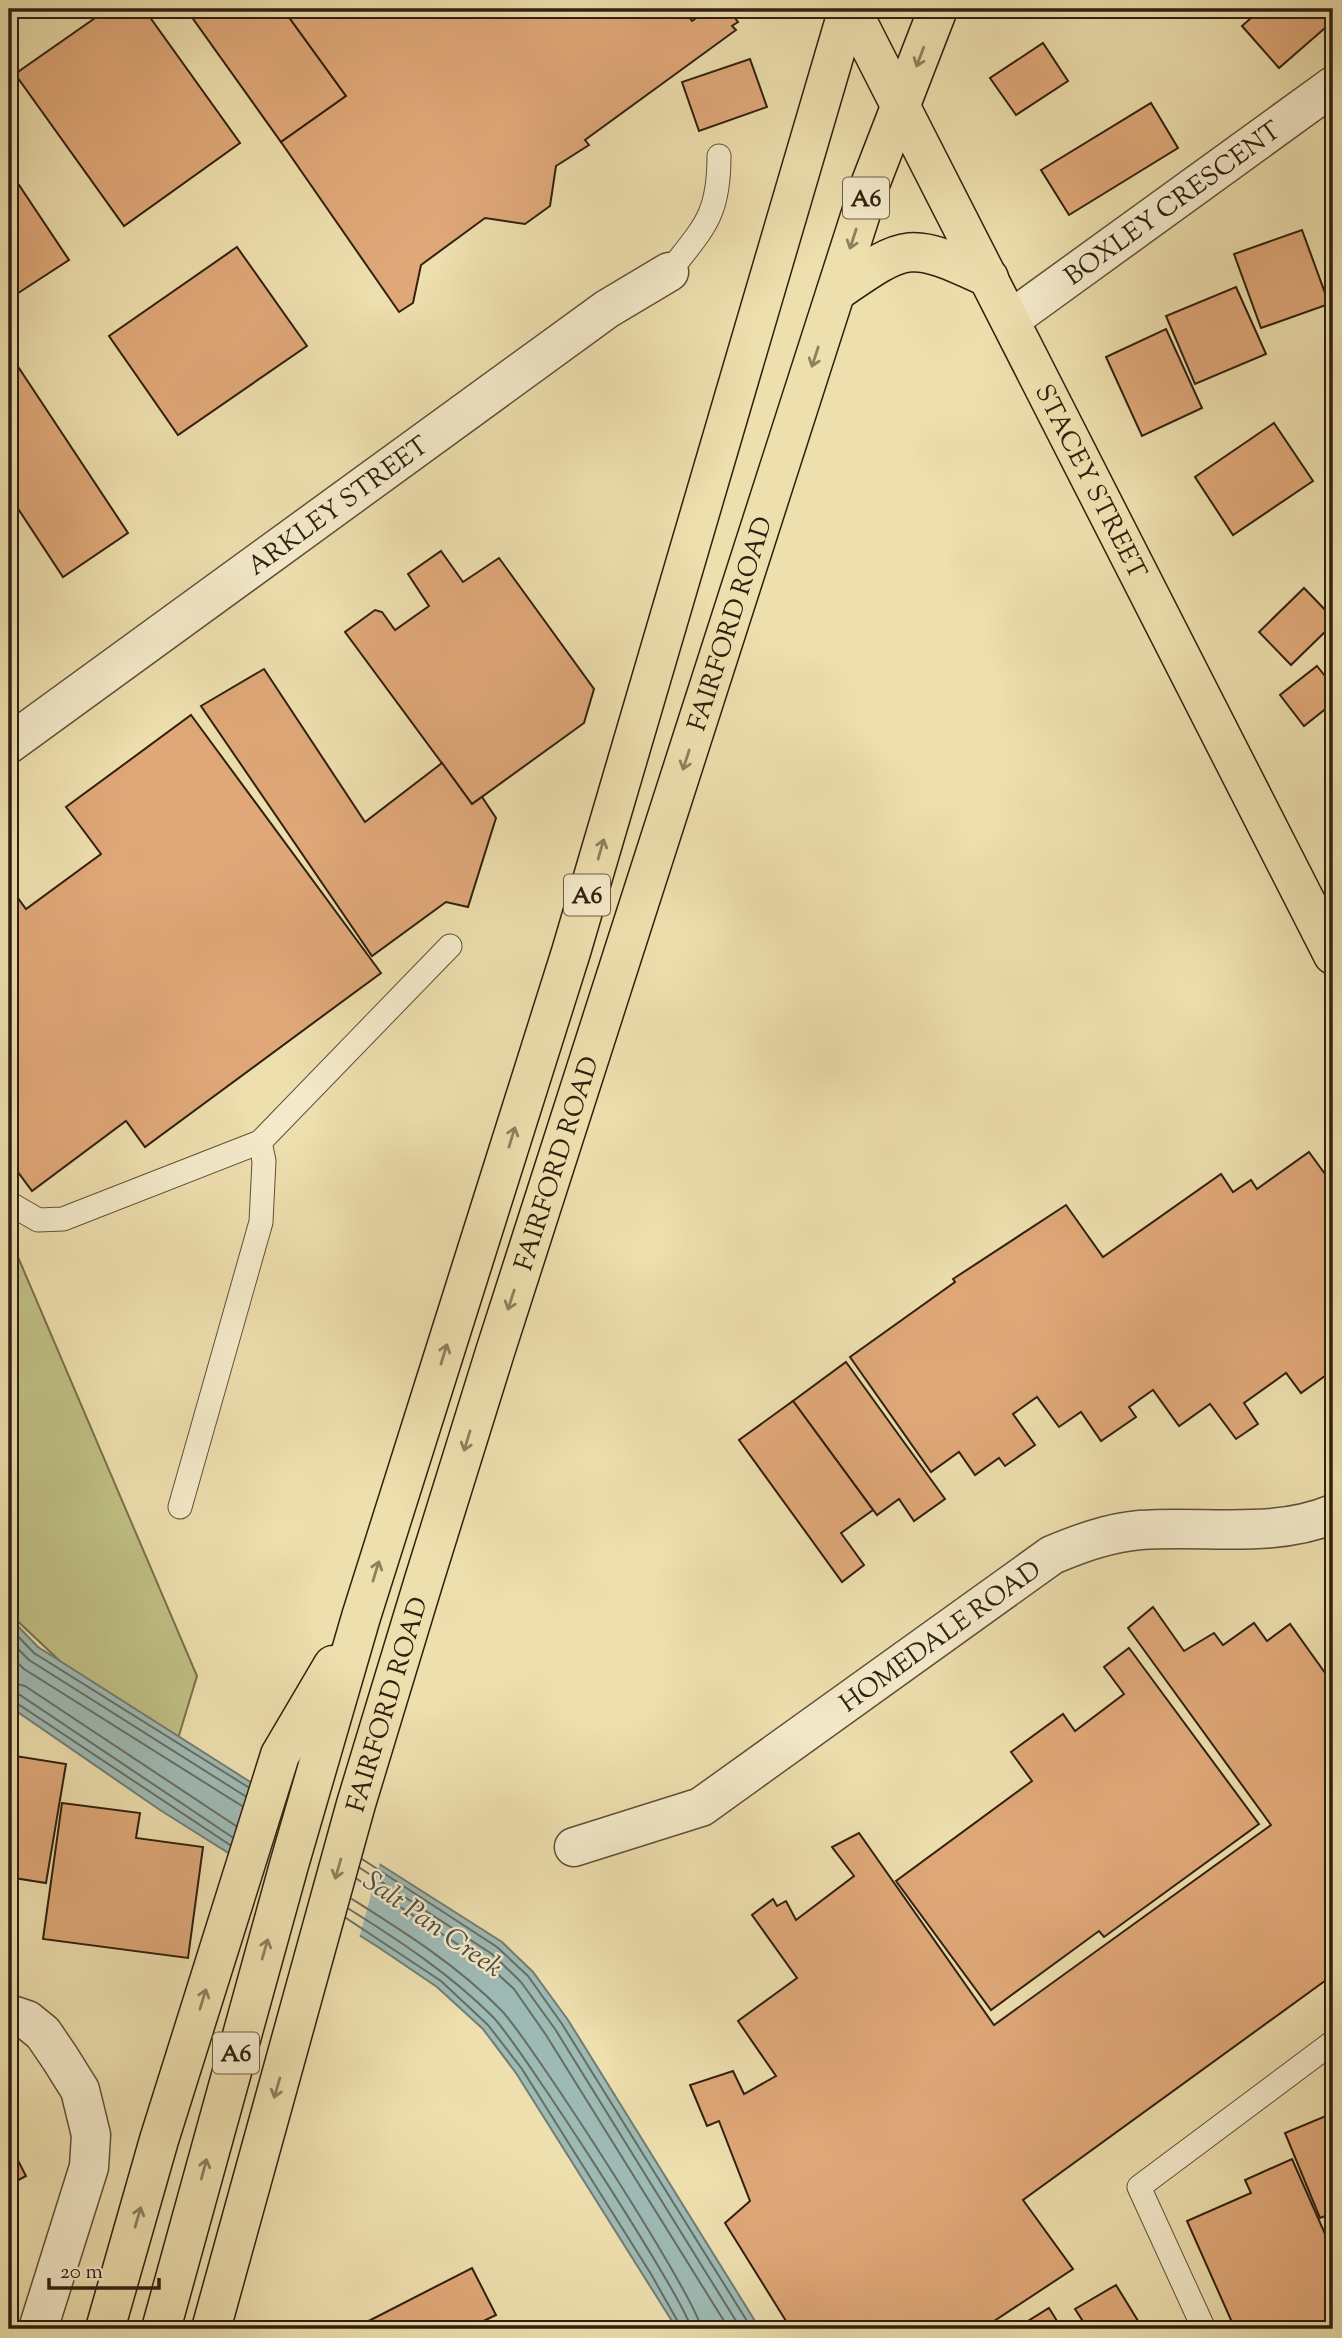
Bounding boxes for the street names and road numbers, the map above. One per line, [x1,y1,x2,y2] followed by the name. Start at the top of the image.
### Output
[1058,114,1289,296] street label: BOXLEY CRESCENT
[843,178,889,218] road number: A6
[1024,379,1155,586] street label: STACEY STREET
[240,429,437,586] street label: ARKLEY STREET
[680,512,783,736] street label: FAIRFORD ROAD
[564,874,610,916] road number: A6
[506,1052,610,1276] street label: FAIRFORD ROAD
[833,1553,1049,1723] street label: HOMEDALE ROAD
[339,1593,439,1817] street label: FAIRFORD ROAD
[213,2032,259,2074] road number: A6

